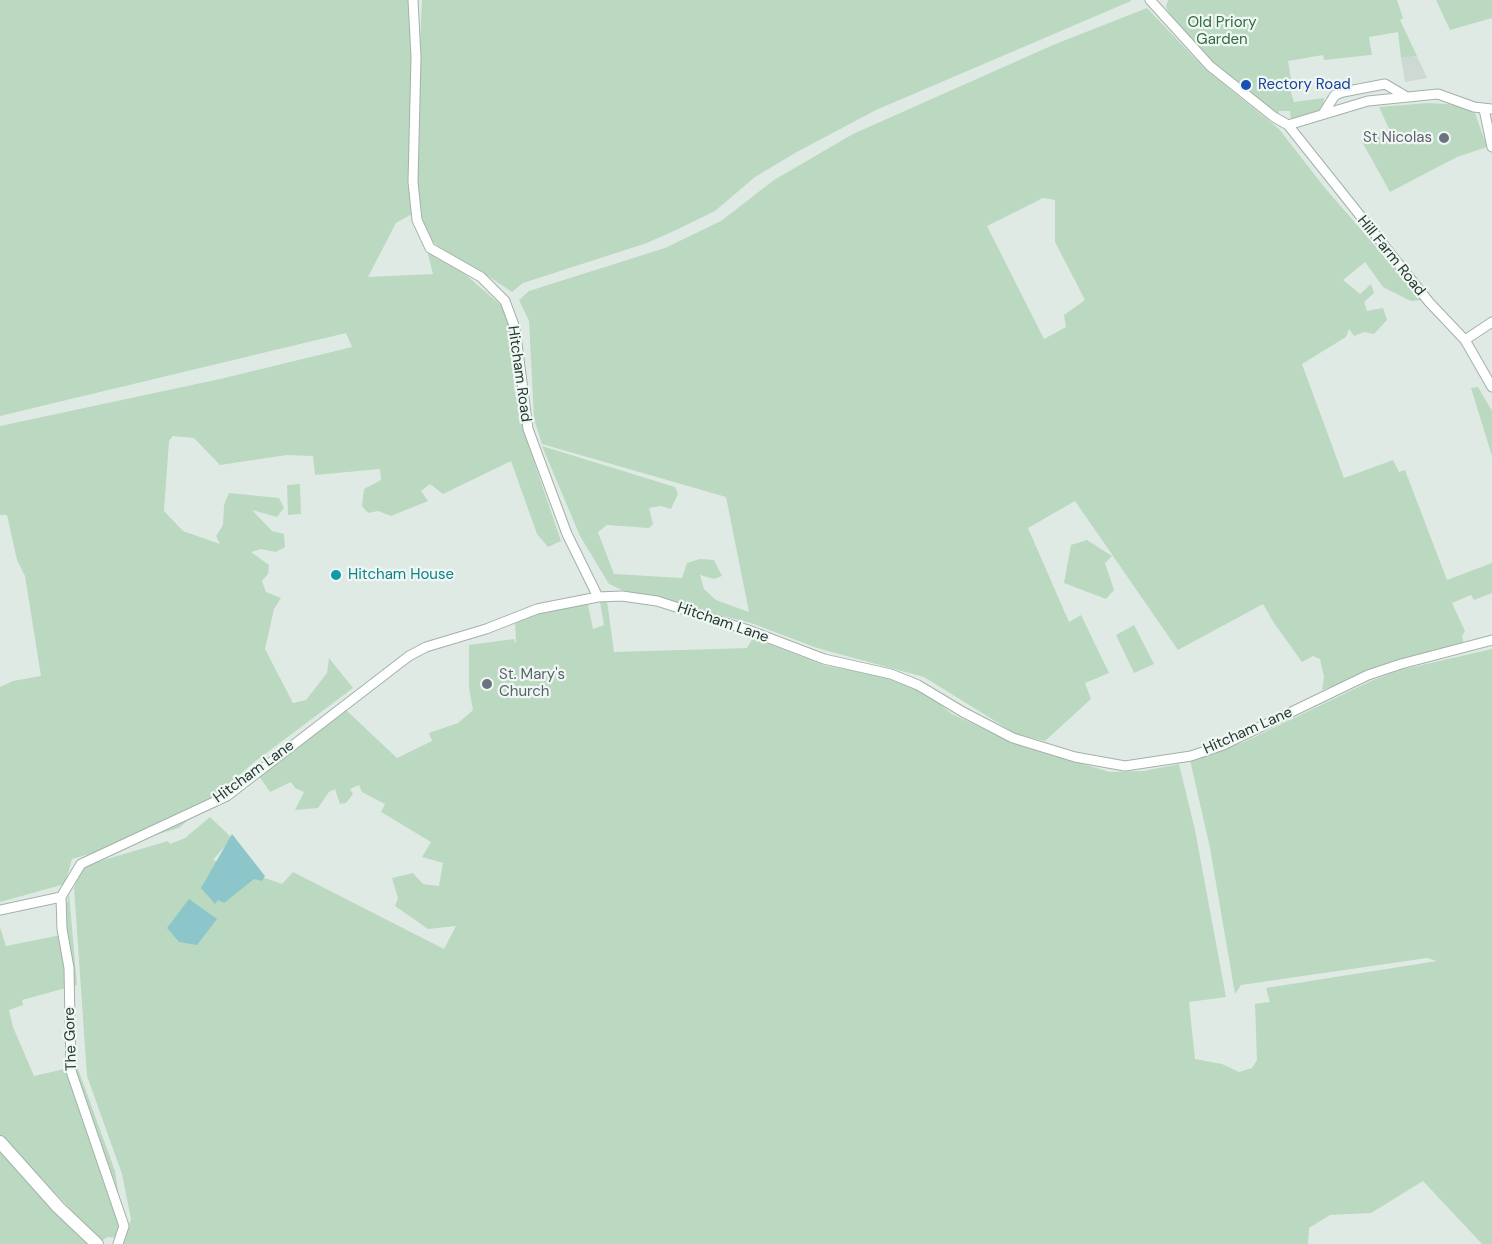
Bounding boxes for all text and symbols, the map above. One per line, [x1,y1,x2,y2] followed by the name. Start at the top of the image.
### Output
[1188,14,1256,49] park label: Old Priory Garden
[1258,76,1351,94] place label: Rectory Road
[1239,78,1253,92] marker: Rectory Road
[1363,129,1432,147] place label: St Nicolas
[1437,131,1451,145] marker: St Nicolas
[1353,212,1429,300] street label: Hill Farm Road
[503,325,535,423] street label: Hitcham Road
[348,566,454,584] place label: Hitcham House
[329,568,343,582] marker: Hitcham House
[675,599,771,647] street label: Hitcham Lane
[499,666,565,701] place label: St. Mary's Church
[480,677,494,691] marker: St. Mary's Church
[1201,703,1295,759] street label: Hitcham Lane
[210,737,298,807] street label: Hitcham Lane
[61,1007,81,1071] street label: The Gore

